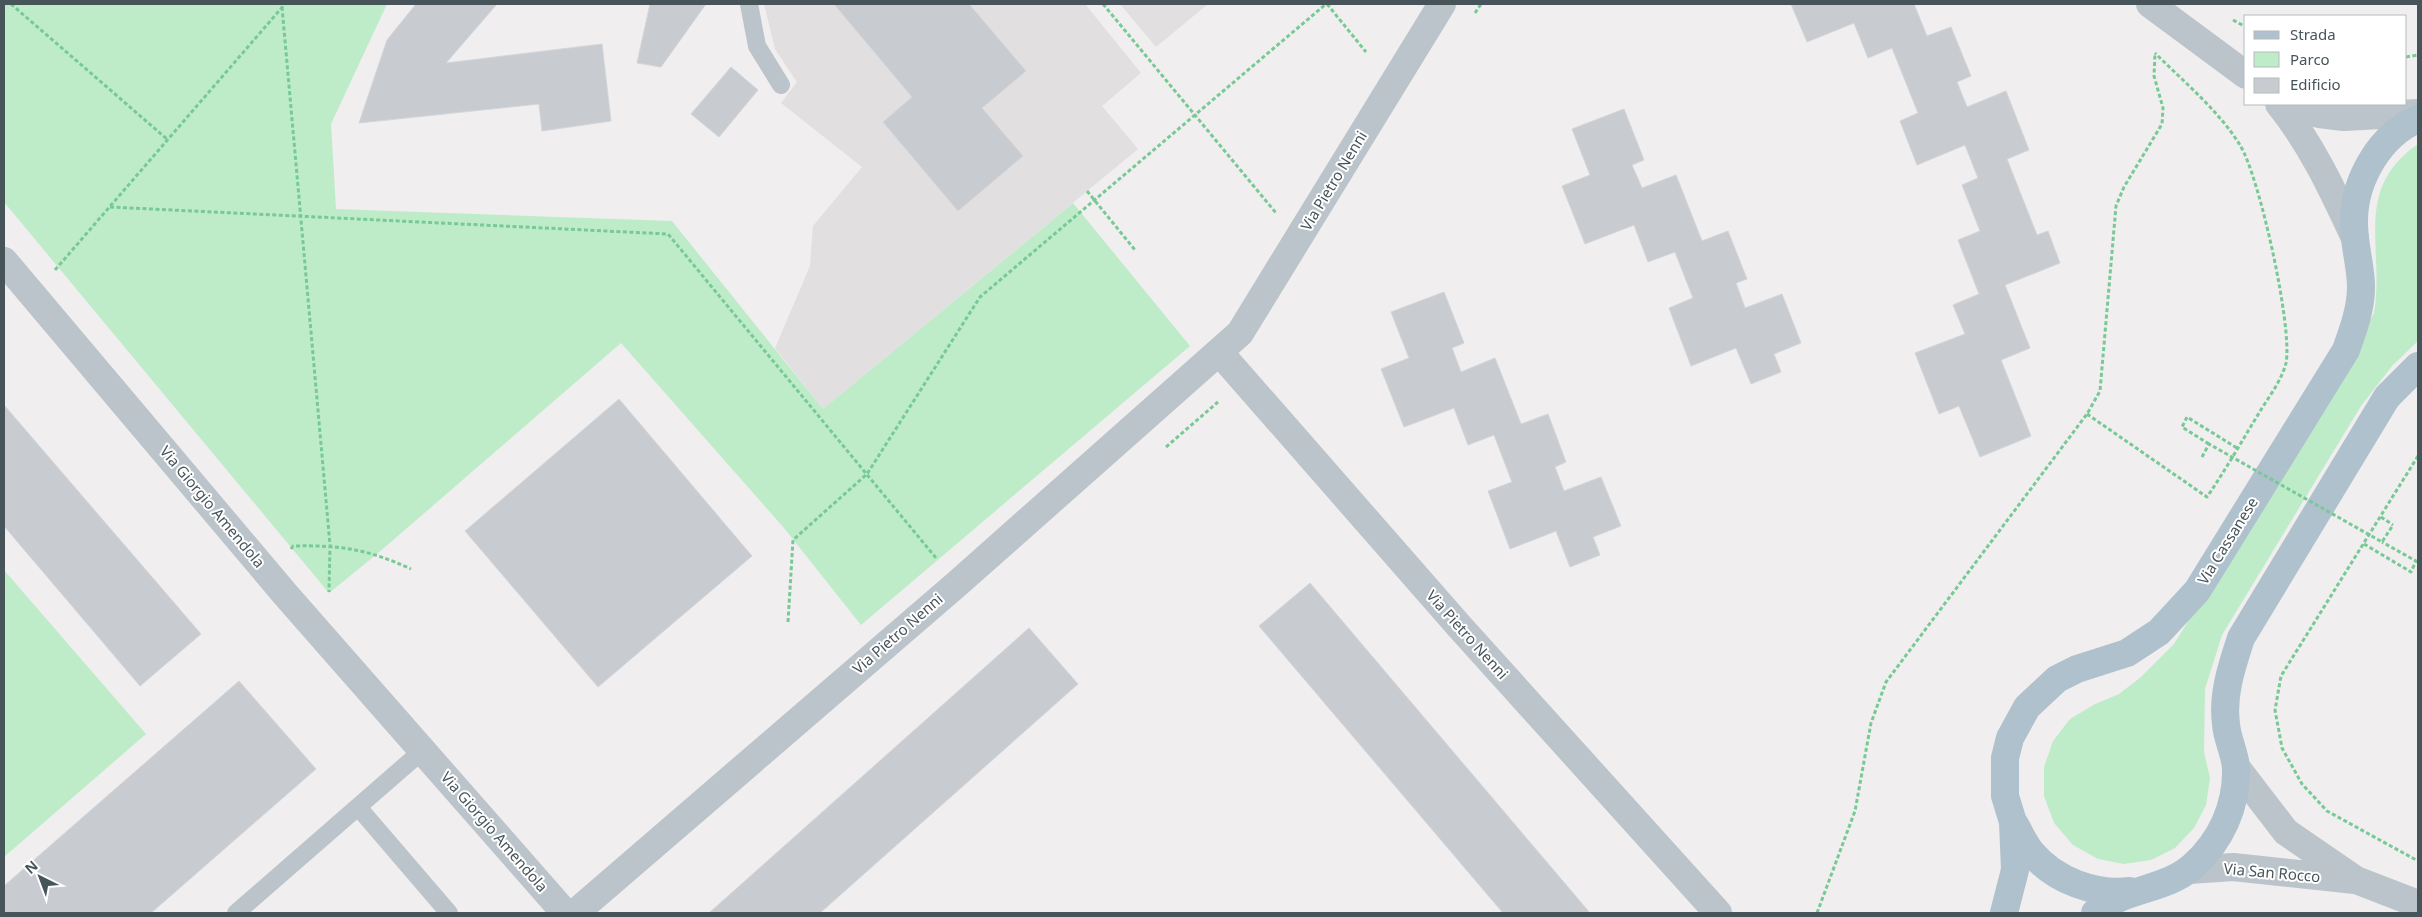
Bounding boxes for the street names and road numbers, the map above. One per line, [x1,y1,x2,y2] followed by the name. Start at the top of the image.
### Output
[1295,127,1371,234] street label: Via Pietro Nenni
[156,441,270,571] street label: Via Giorgio Amendola
[2192,493,2262,588] street label: Via Cassanese
[1422,586,1513,683] street label: Via Pietro Nenni
[848,589,947,678] street label: Via Pietro Nenni
[437,767,553,896] street label: Via Giorgio Amendola
[2223,858,2321,886] street label: Via San Rocco

